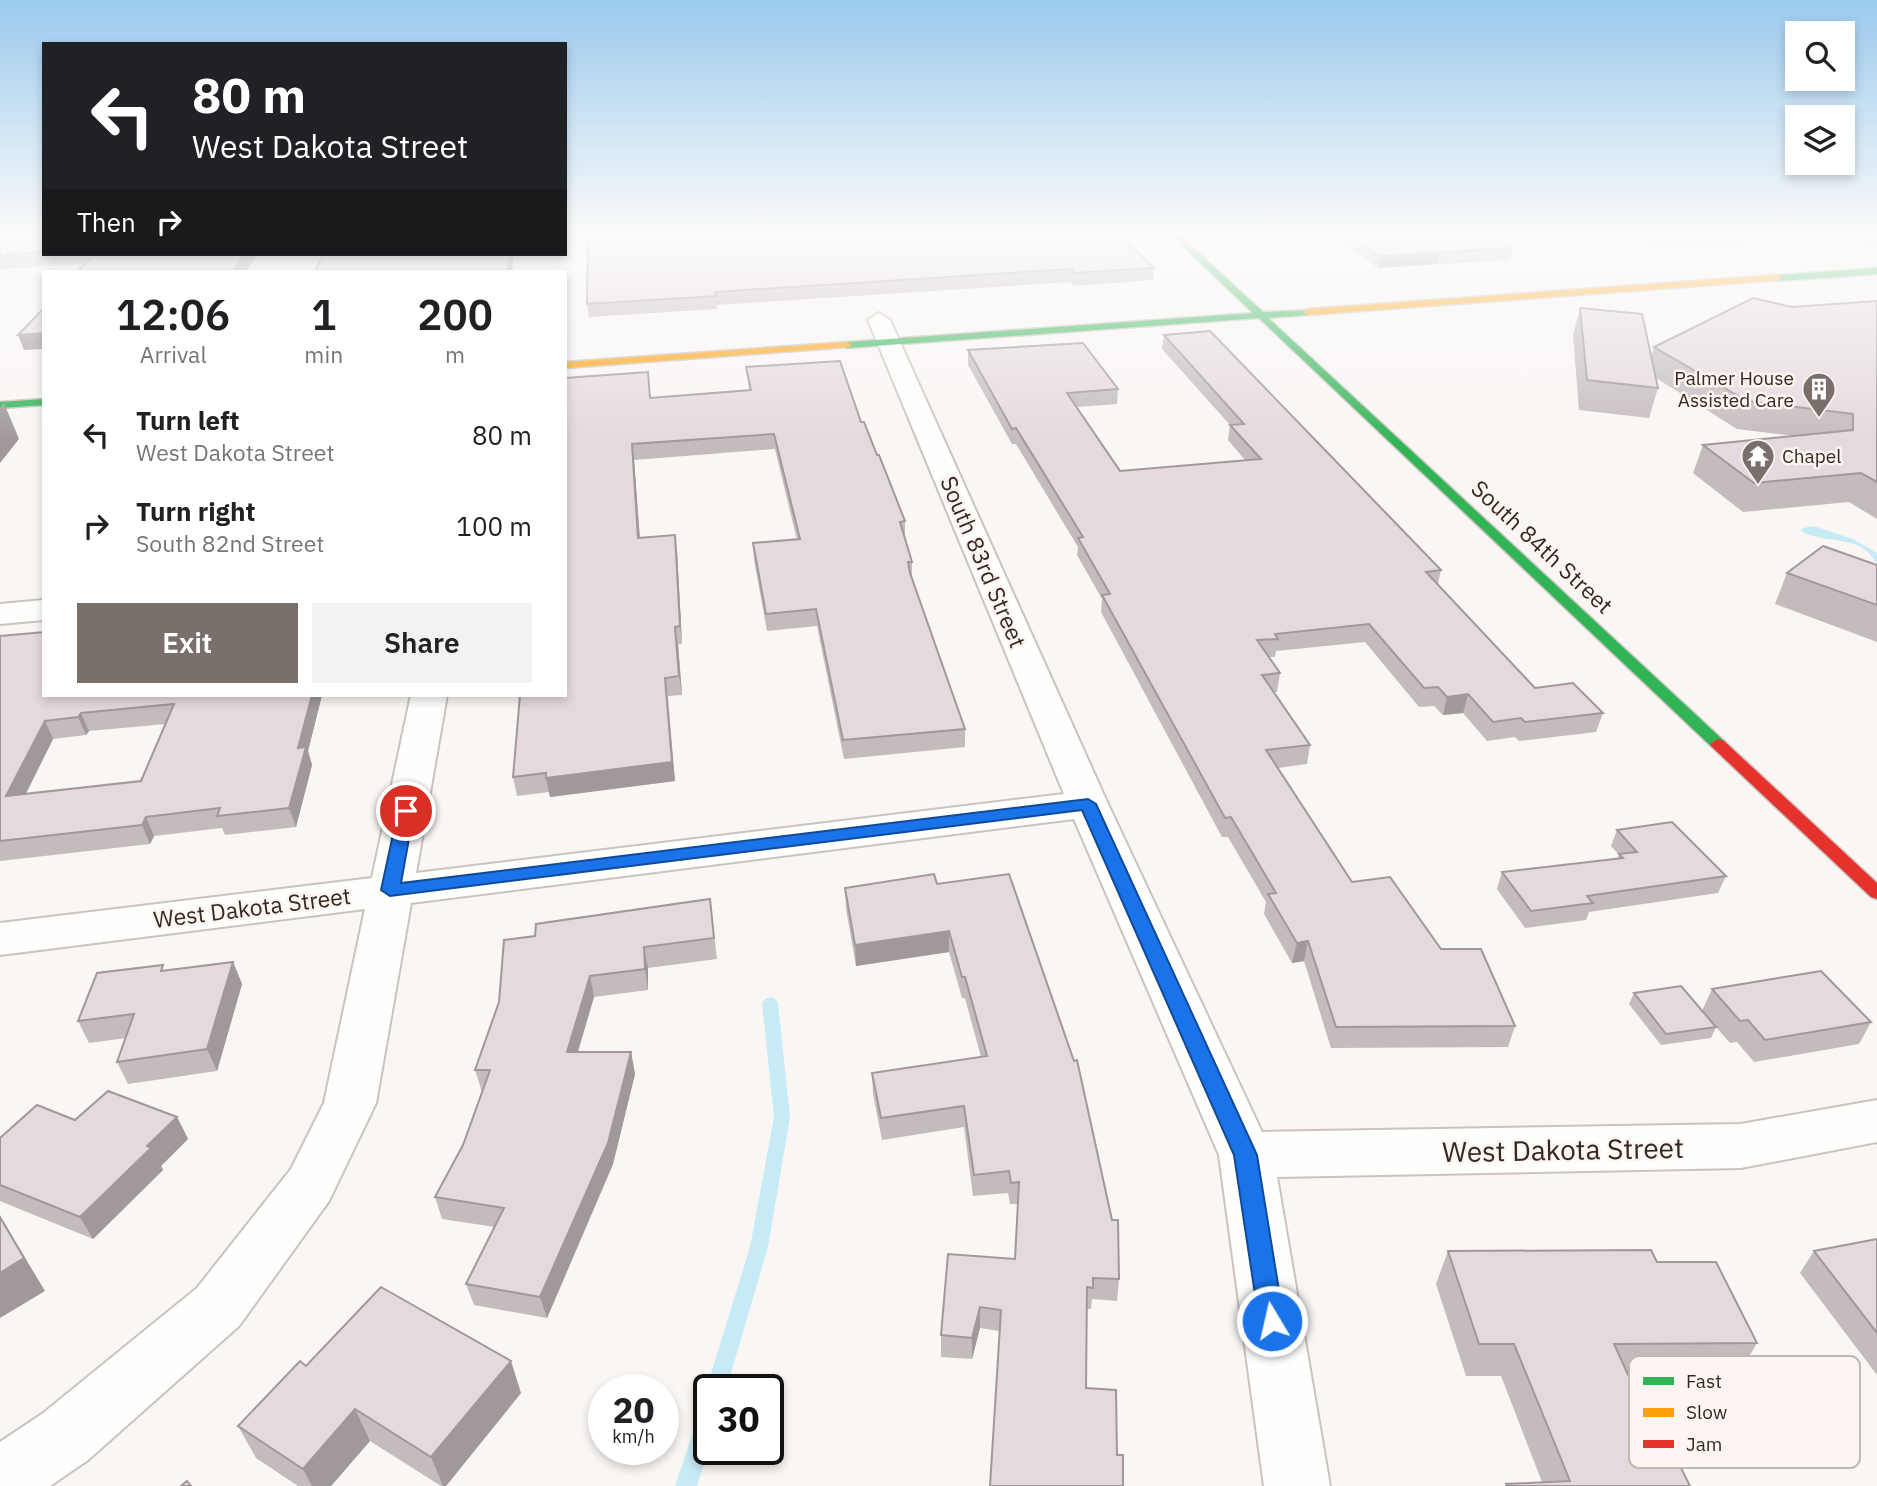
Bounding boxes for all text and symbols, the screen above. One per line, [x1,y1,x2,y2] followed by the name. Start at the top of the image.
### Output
[1785,21,1855,175] map controls
[1785,21,1855,91] button: search
[192,63,306,126] text: 80 m
[77,70,168,161] icon: left
[1785,105,1855,175] button: layers
[192,125,468,167] text: West Dakota Street
[150,203,188,241] icon: right
[77,205,136,239] text: Then
[116,287,230,342] text: 12:06
[311,287,336,342] text: 1
[417,287,493,342] text: 200
[140,339,207,369] text: Arrival
[304,339,343,369] text: min
[445,339,465,369] text: m
[1674,366,1794,412] place label: Palmer House Assisted Care
[1800,370,1838,419] building icon: Palmer House Assisted Care
[136,403,239,437] text: Turn left
[77,416,115,454] icon: left
[472,418,532,452] text: 80 m
[136,437,335,467] text: West Dakota Street
[1739,437,1777,486] temple icon: Chapel
[1782,444,1841,468] place label: Chapel
[934,471,1034,652] street label: South 83rd Street
[1465,473,1620,620] street label: South 84th Street
[136,494,255,528] text: Turn right
[77,507,115,545] icon: right
[456,509,532,543] text: 100 m
[136,528,324,558] text: South 82nd Street
[77,603,298,683] button: Exit
[312,603,532,683] button: Share
[376,781,436,841] pin
[387,792,425,830] icon: arrive
[152,880,352,934] street label: West Dakota Street
[1442,1129,1684,1170] street label: West Dakota Street
[1235,1284,1309,1358] position arrow
[1629,1356,1860,1468] legend
[1686,1369,1722,1393] text: Fast
[693,1374,784,1465] speed limit sign: 30
[612,1387,655,1433] text: 20
[1686,1400,1727,1424] text: Slow
[612,1425,655,1448] text: km/h
[1686,1432,1722,1456] text: Jam

